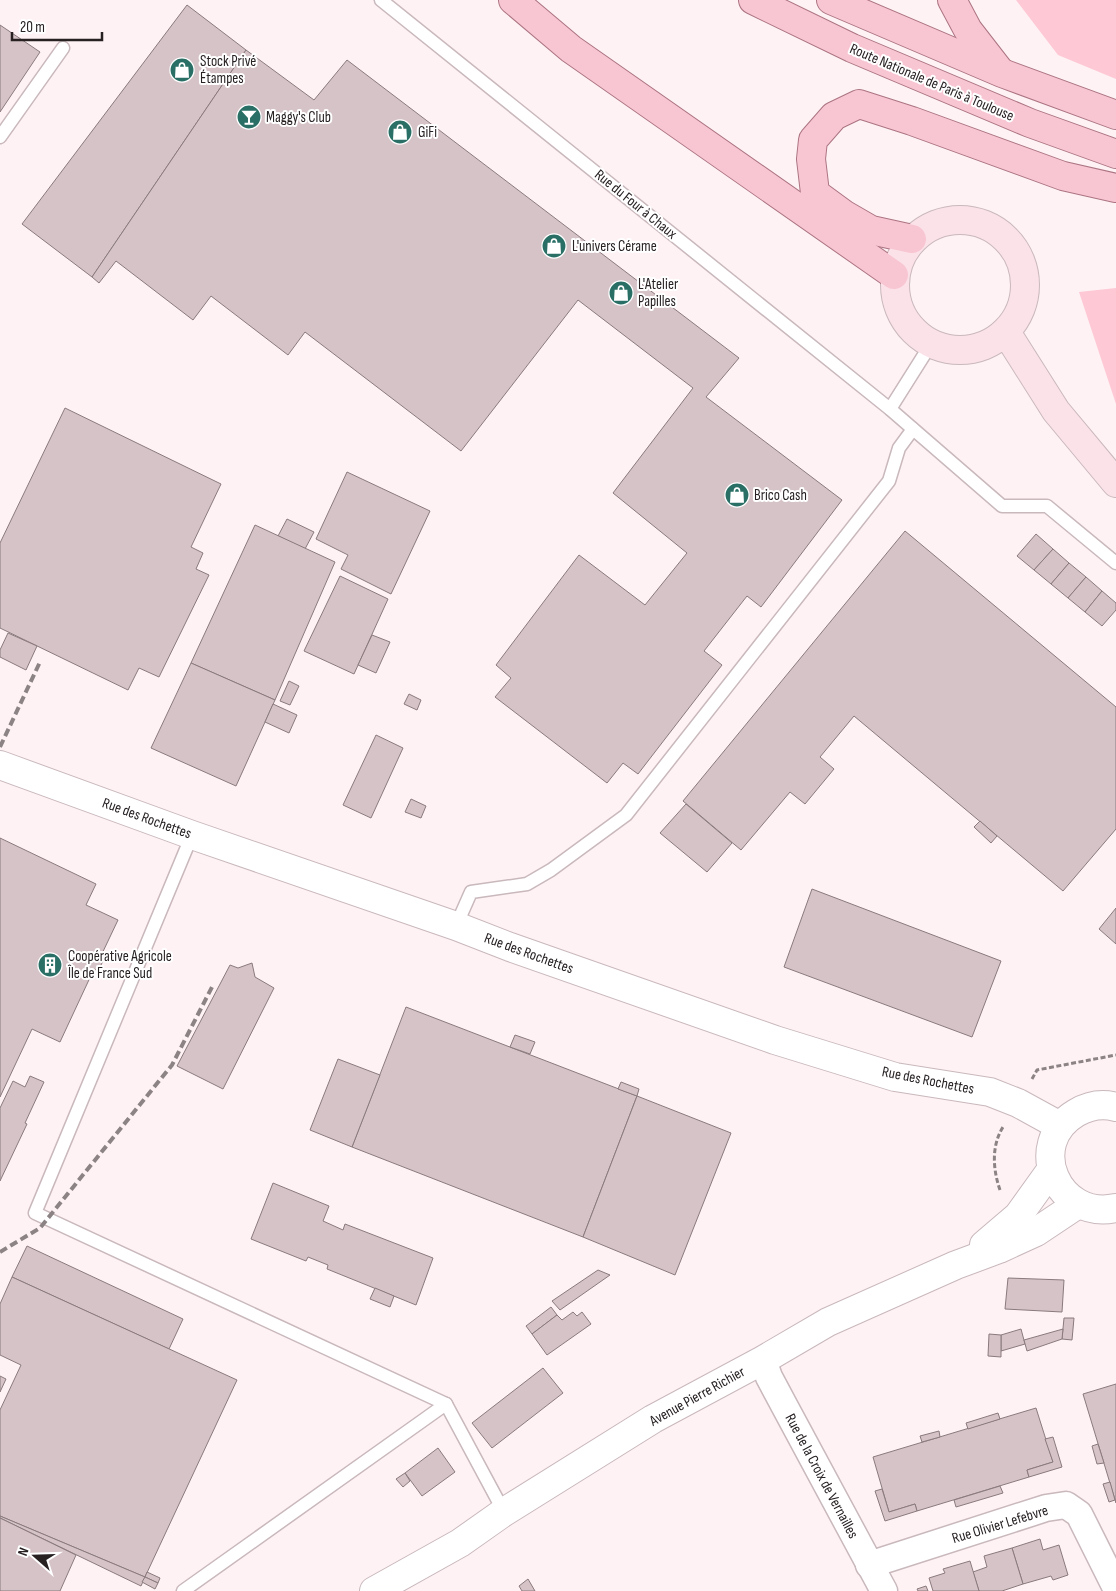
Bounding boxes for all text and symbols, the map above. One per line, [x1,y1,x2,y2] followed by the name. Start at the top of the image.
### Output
[12,10,102,42] scale bar
[20,18,45,37] text: 20 m
[847,39,1017,126] street label: Route Nationale de Paris à Toulouse
[200,52,256,88] place label: Stock Privé Étampes
[169,57,195,83] shop icon: Stock Privé Étampes
[236,104,262,130] bar icon: Maggy's Club
[266,108,331,127] place label: Maggy's Club
[387,119,413,145] shop icon: GiFi
[418,123,437,142] place label: GiFi
[591,165,681,244] street label: Rue du Four à Chaux
[541,233,567,259] shop icon: L'univers Cérame
[572,237,657,256] place label: L'univers Cérame
[638,275,679,311] place label: L'Atelier Papilles
[608,280,634,306] shop icon: L'Atelier Papilles
[724,482,750,508] shop icon: Brico Cash
[754,486,807,505] place label: Brico Cash
[100,794,194,843] street label: Rue des Rochettes
[482,929,576,978] street label: Rue des Rochettes
[67,947,172,983] place label: Coopérative Agricole Île de France Sud
[37,952,63,978] building icon: Coopérative Agricole Île de France Sud
[880,1062,976,1099] street label: Rue des Rochettes
[645,1362,749,1431] street label: Avenue Pierre Richier
[781,1410,863,1542] street label: Rue de la Croix de Vernailles
[950,1501,1051,1548] street label: Rue Olivier Lefebvre
[10,1531,60,1581] north arrow
[14,1545,33,1558] text: N

